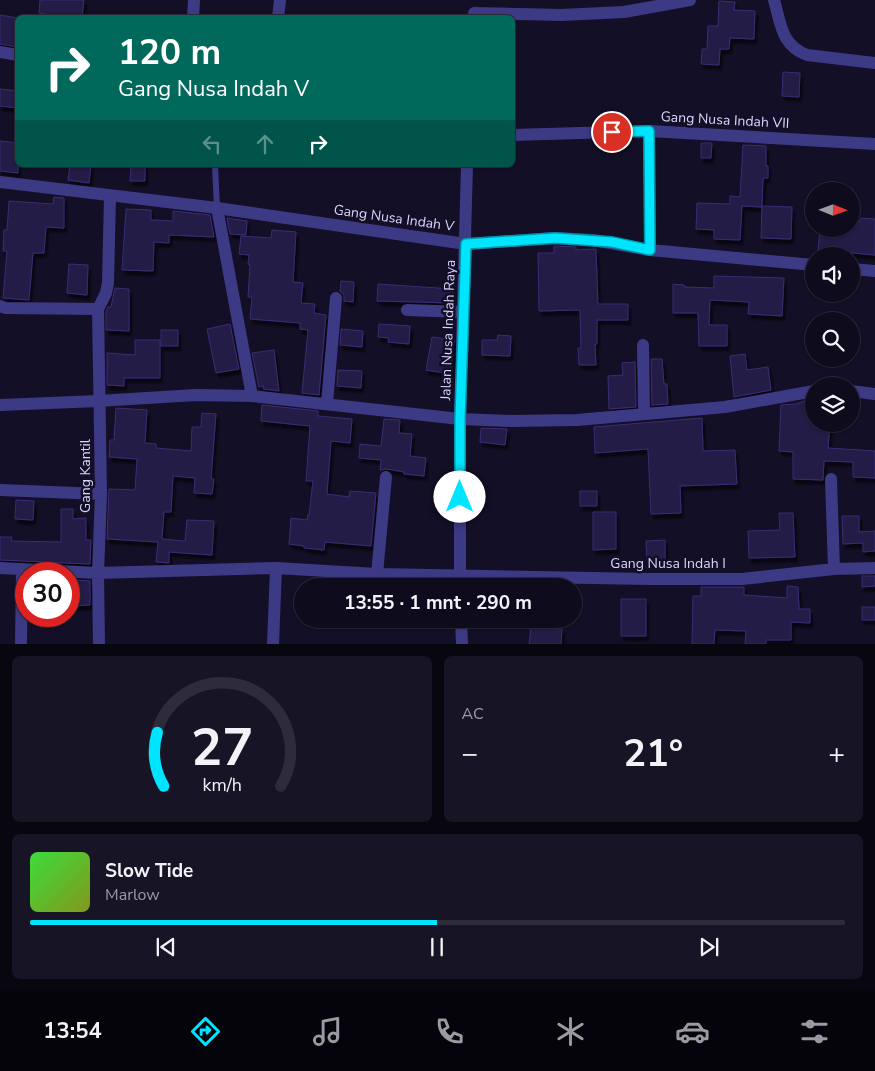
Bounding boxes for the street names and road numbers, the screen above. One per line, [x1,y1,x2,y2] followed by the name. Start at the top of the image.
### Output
[660,107,790,133] street label: Gang Nusa Indah VII
[332,200,456,236] street label: Gang Nusa Indah V
[436,259,460,402] street label: Jalan Nusa Indah Raya
[76,438,95,513] street label: Gang Kantil
[610,554,726,573] street label: Gang Nusa Indah I

